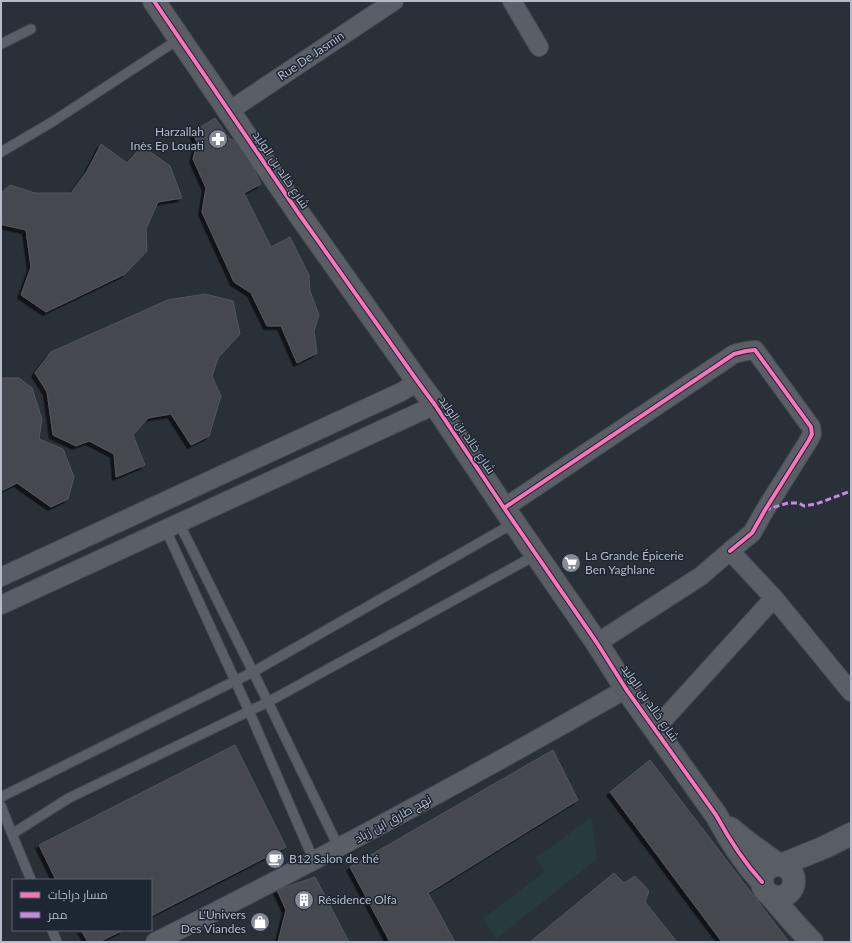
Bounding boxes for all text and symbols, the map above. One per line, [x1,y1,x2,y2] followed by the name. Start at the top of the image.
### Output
[275,28,347,83] street label: Rue De Jasmin
[130,124,204,153] place label: Harzallah Inès Ep Louati
[207,128,229,150] pharmacy icon: Harzallah Inès Ep Louati
[249,128,313,212] street label: شارع خالد بن الوليد
[435,393,499,477] street label: شارع خالد بن الوليد
[585,548,684,577] place label: La Grande Épicerie Ben Yaghlane
[560,552,582,574] supermarket icon: La Grande Épicerie Ben Yaghlane
[617,661,683,745] street label: شارع خالد بن الوليد
[352,791,434,847] street label: نهج طارق ابن زياد
[264,848,286,870] cafe icon: B12 Salon de thé
[289,851,379,866] place label: B12 Salon de thé
[12,879,152,931] legend
[48,887,108,902] text: مسار دراجات
[293,889,315,911] building icon: Résidence Olfa
[318,892,397,907] place label: Résidence Olfa
[47,907,67,922] text: ممر
[181,907,246,936] place label: L'Univers Des Viandes
[249,911,271,933] shop icon: L'Univers Des Viandes

